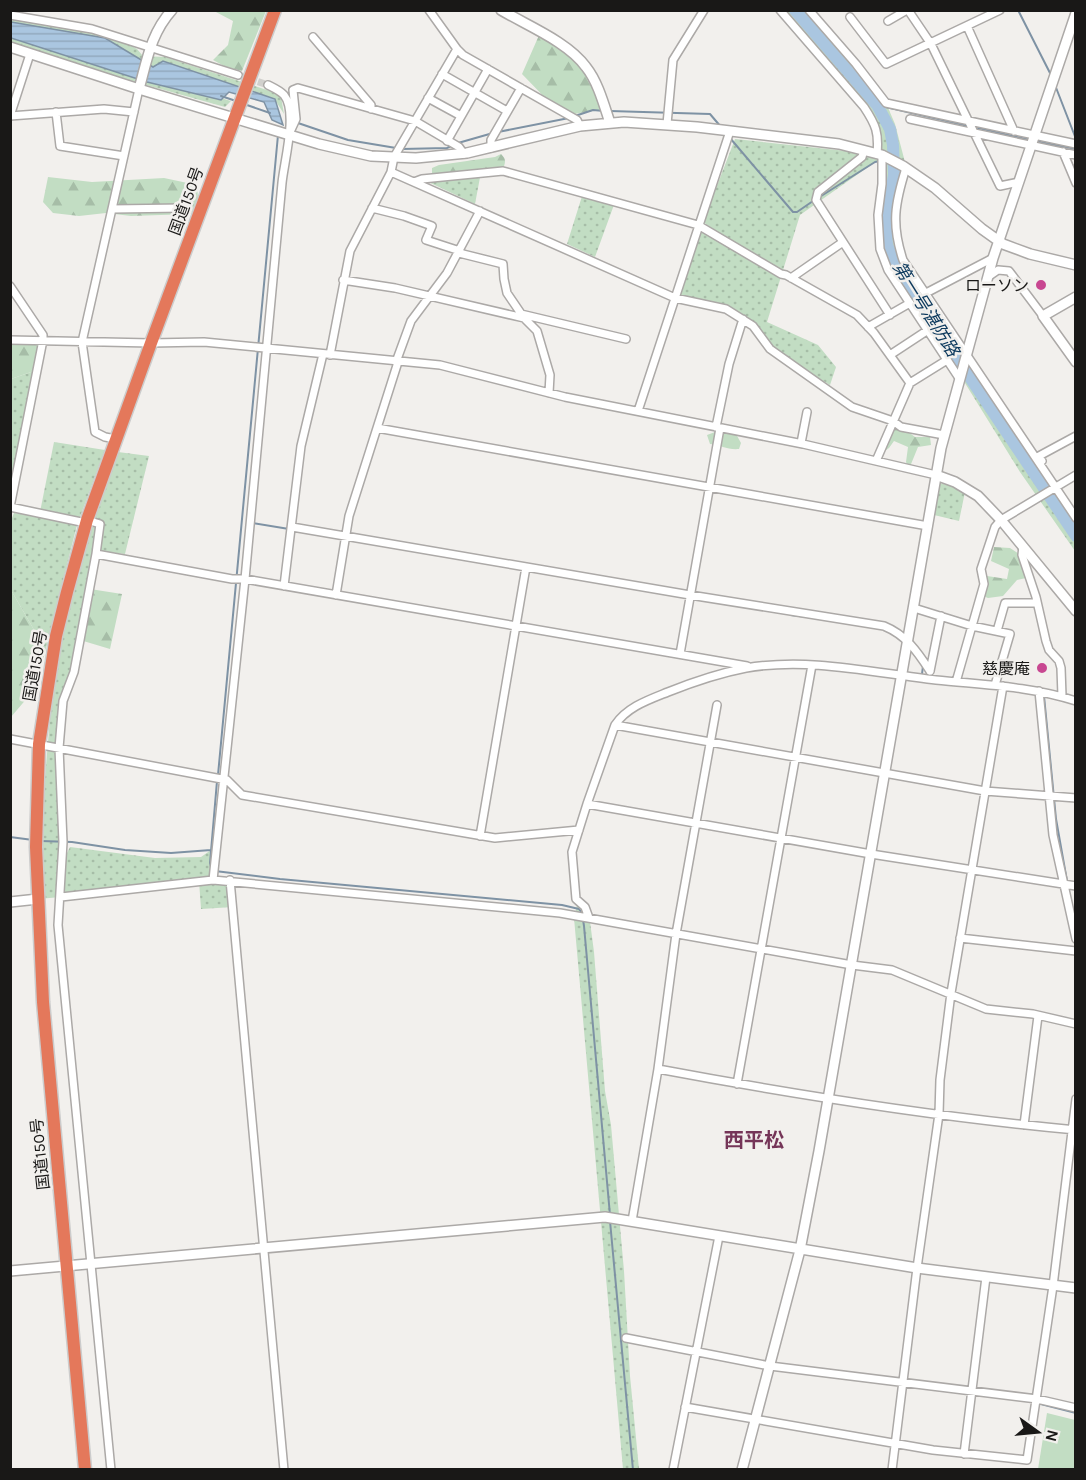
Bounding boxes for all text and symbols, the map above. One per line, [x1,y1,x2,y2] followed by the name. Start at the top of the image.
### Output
[165,164,207,238] street label: 国道150号
[888,257,965,362] water label: 第一号湛防路
[965,276,1029,295] place label: ローソン
[1034,278,1048,292] marker: ローソン
[19,629,51,703] street label: 国道150号
[982,659,1030,678] place label: 慈慶庵
[1035,661,1049,675] marker: 慈慶庵
[27,1117,53,1191] street label: 国道150号
[724,1129,784,1152] district label: 西平松
[1008,1402,1068,1462] north arrow
[1041,1428,1063,1444] text: N

